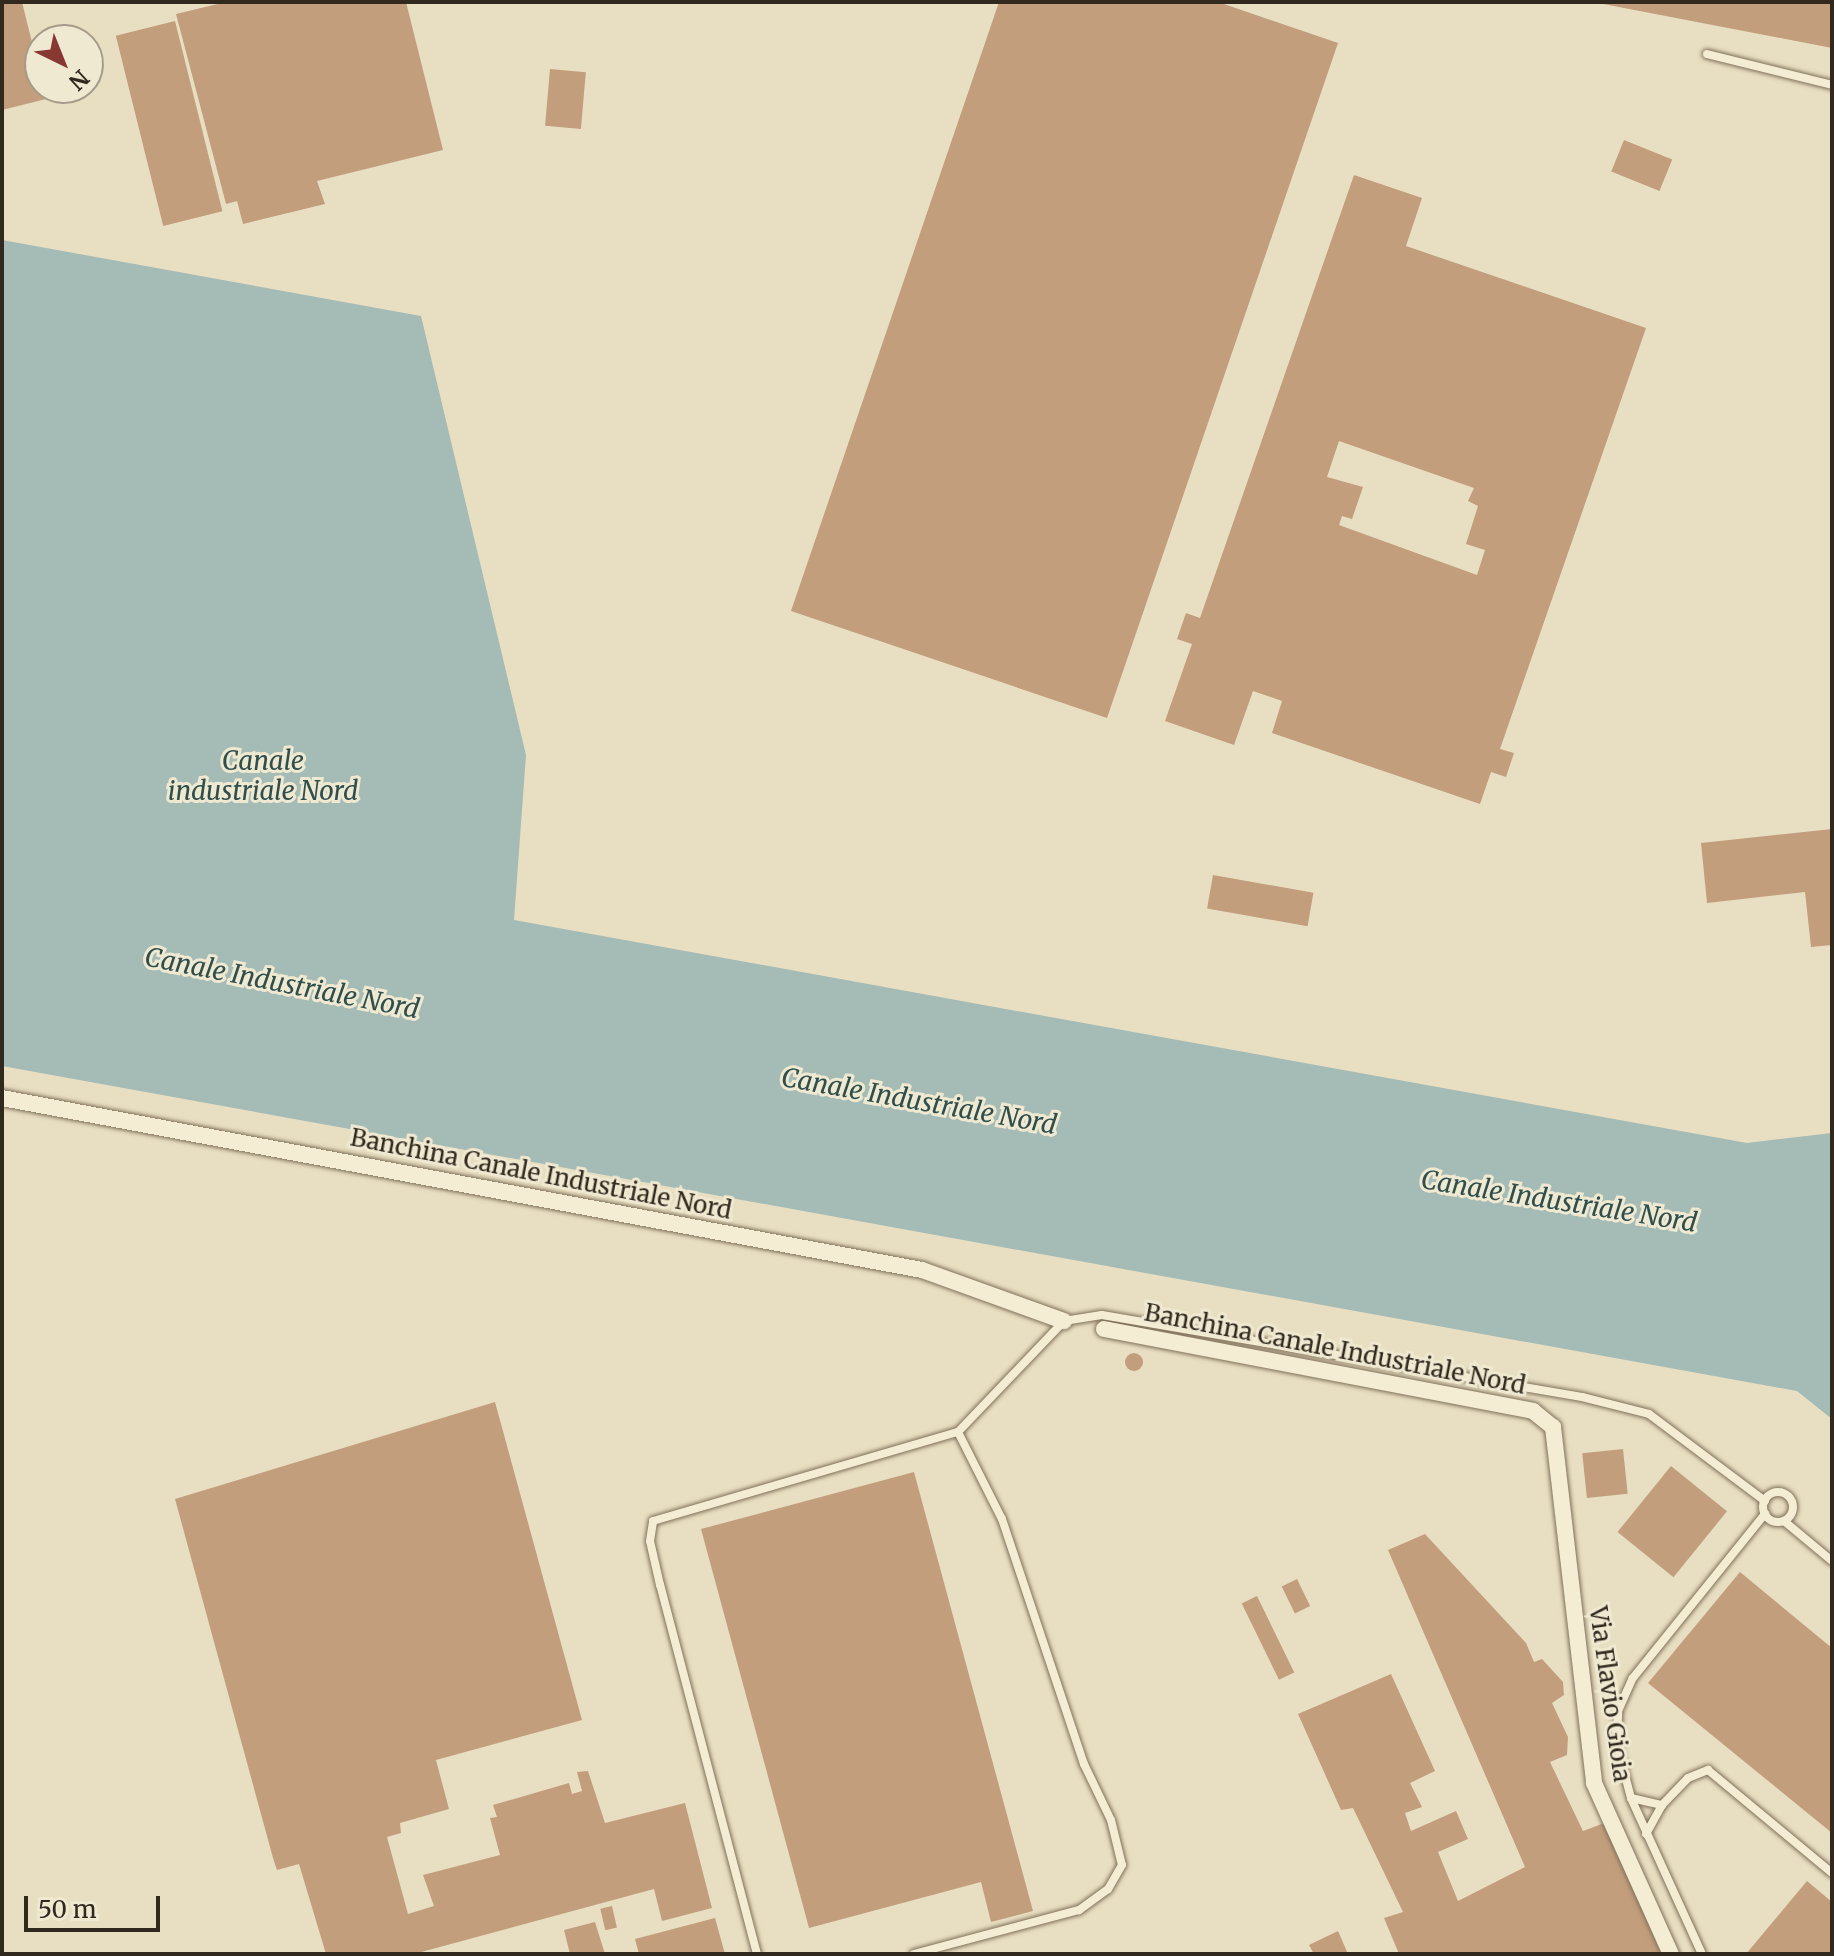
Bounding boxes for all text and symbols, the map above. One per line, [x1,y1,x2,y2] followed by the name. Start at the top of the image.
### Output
[24,24,104,104] north arrow
[63,64,95,96] text: N
[168,745,358,806] water label: Canale industriale Nord
[142,941,422,1025] water label: Canale Industriale Nord
[779,1061,1059,1141] water label: Canale Industriale Nord
[348,1123,734,1225] street label: Banchina Canale Industriale Nord
[1419,1164,1699,1238] water label: Canale Industriale Nord
[1142,1298,1528,1400] street label: Banchina Canale Industriale Nord
[1583,1604,1637,1784] street label: Via Flavio Gioia
[28,1880,164,1930] scale bar
[38,1894,97,1925] text: 50 m

